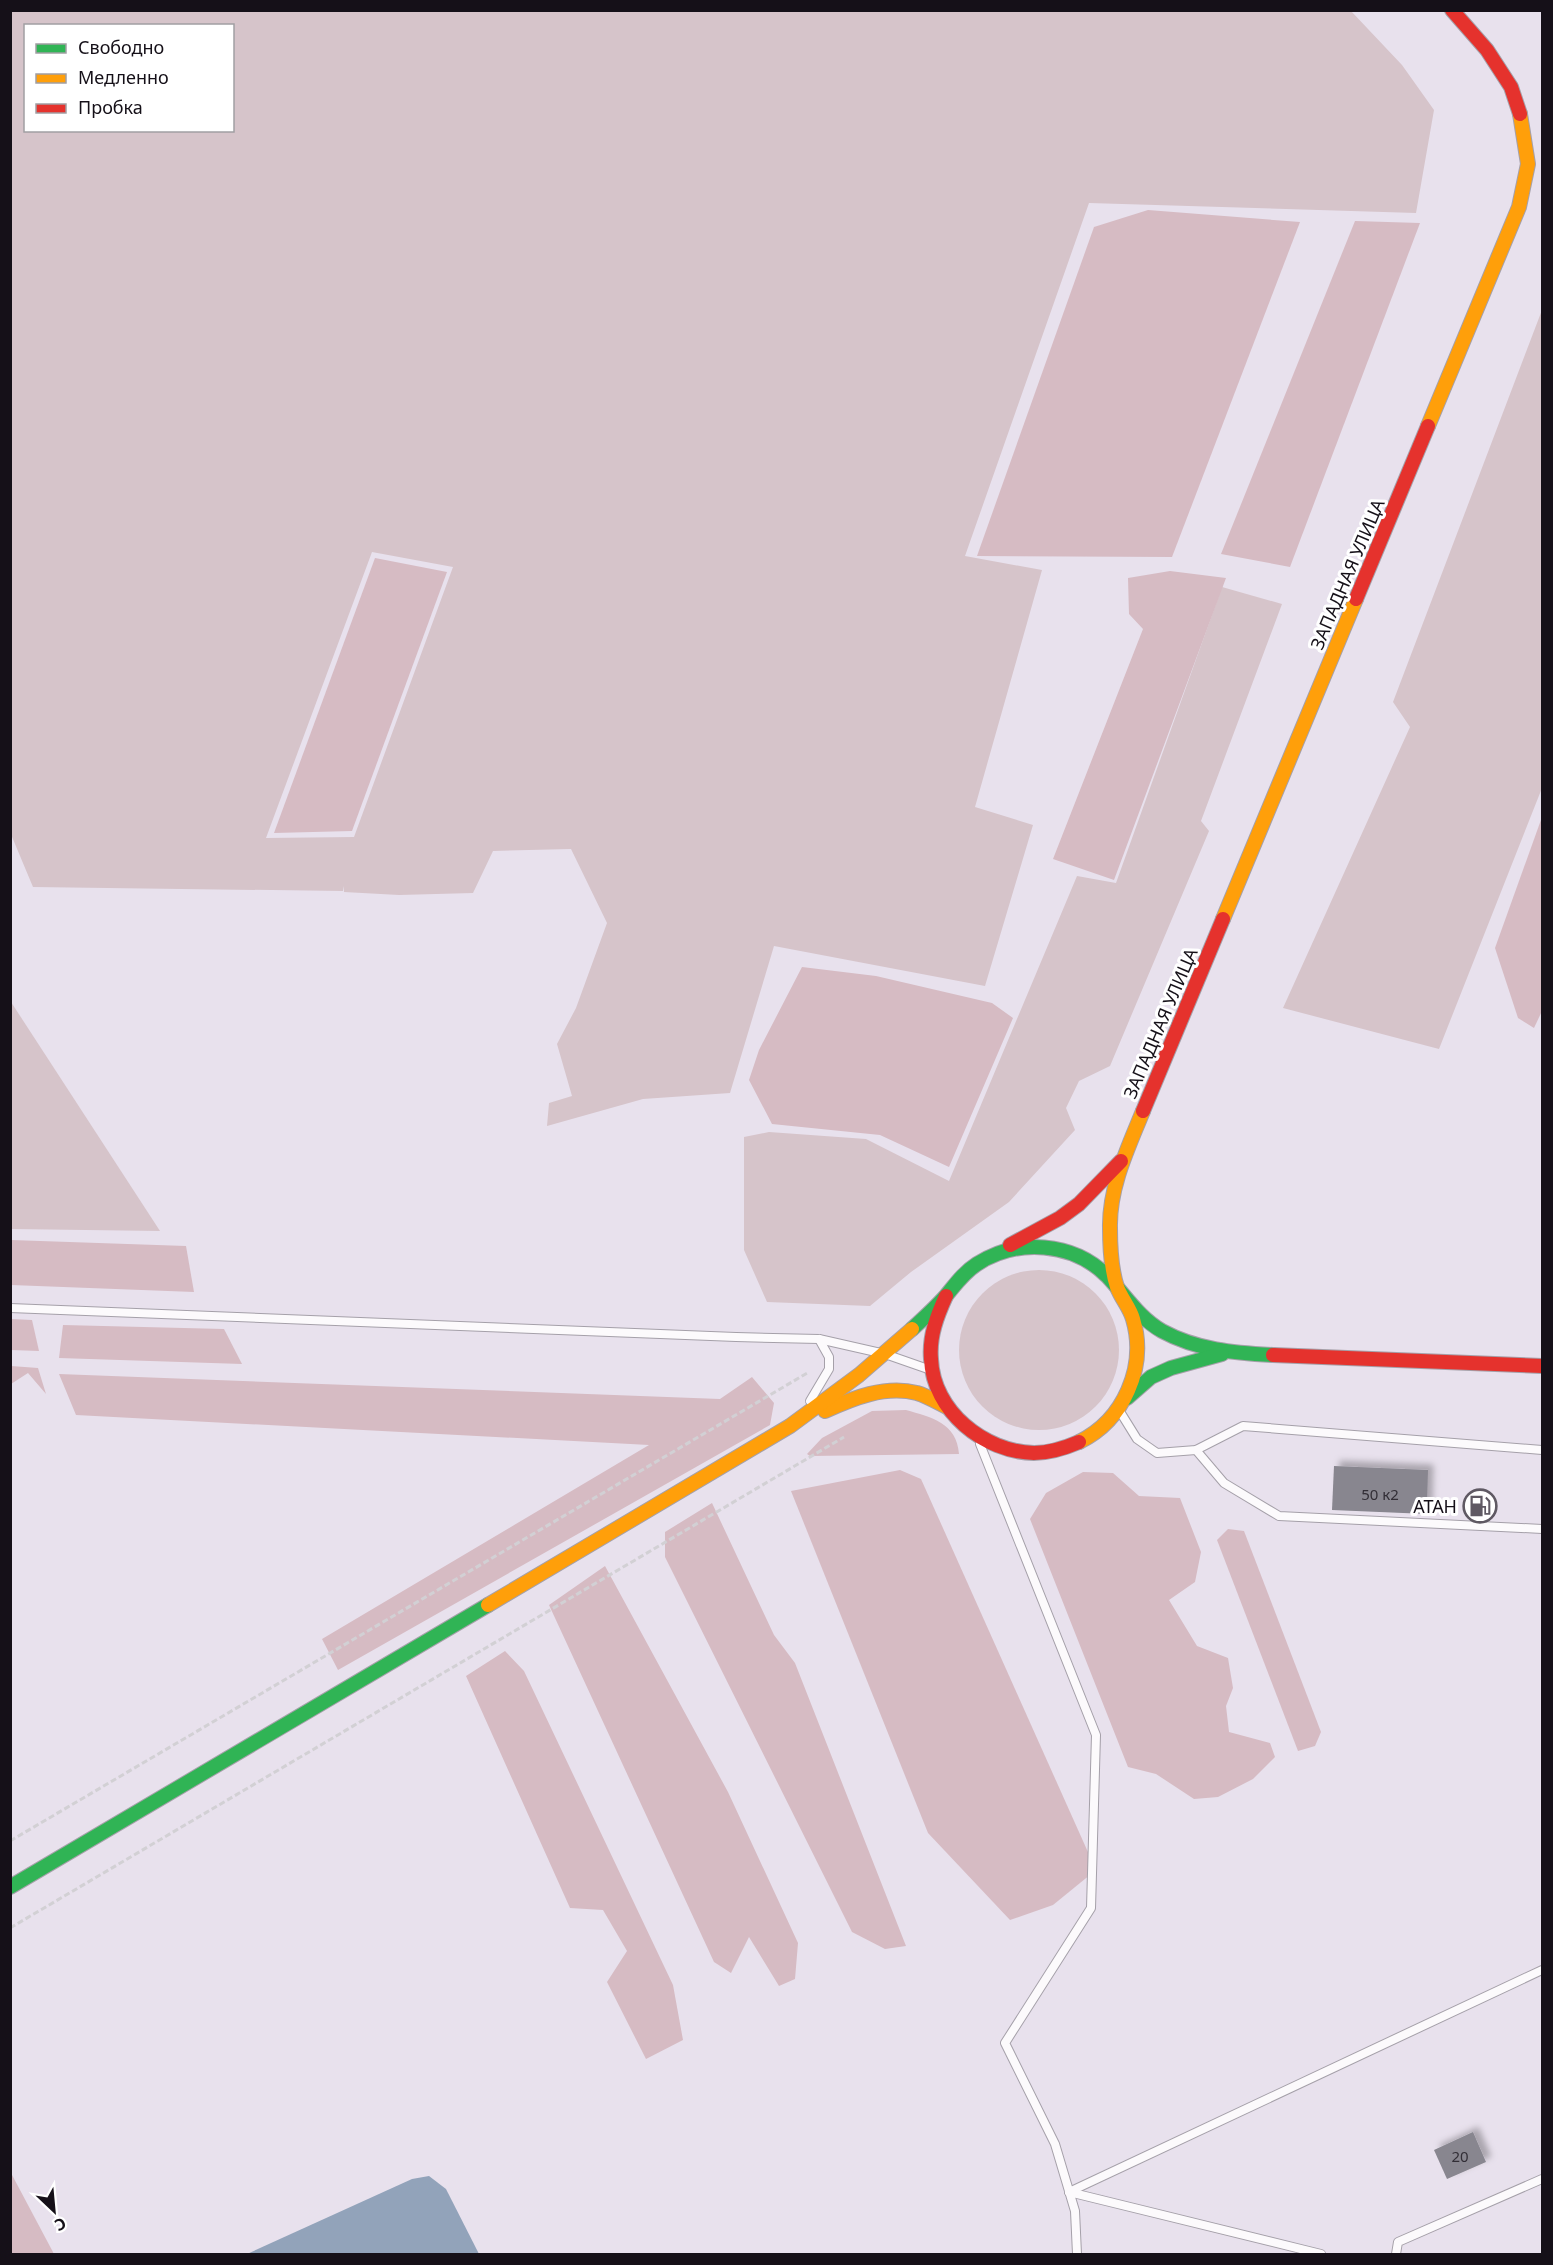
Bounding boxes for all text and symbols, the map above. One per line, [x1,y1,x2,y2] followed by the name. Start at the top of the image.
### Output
[24,24,234,132] legend
[78,35,164,59] text: Свободно
[78,65,169,89] text: Медленно
[78,95,143,119] text: Пробка
[1304,495,1390,653] street label: ЗАПАДНАЯ УЛИЦА
[1117,944,1203,1102] street label: ЗАПАДНАЯ УЛИЦА
[1361,1484,1399,1504] house number: 50 к2
[1462,1488,1498,1524] fuel station icon: АТАН
[1413,1494,1457,1518] place label: АТАН
[1451,2146,1469,2166] house number: 20
[24,2181,84,2241] north arrow
[51,2212,70,2237] text: С

